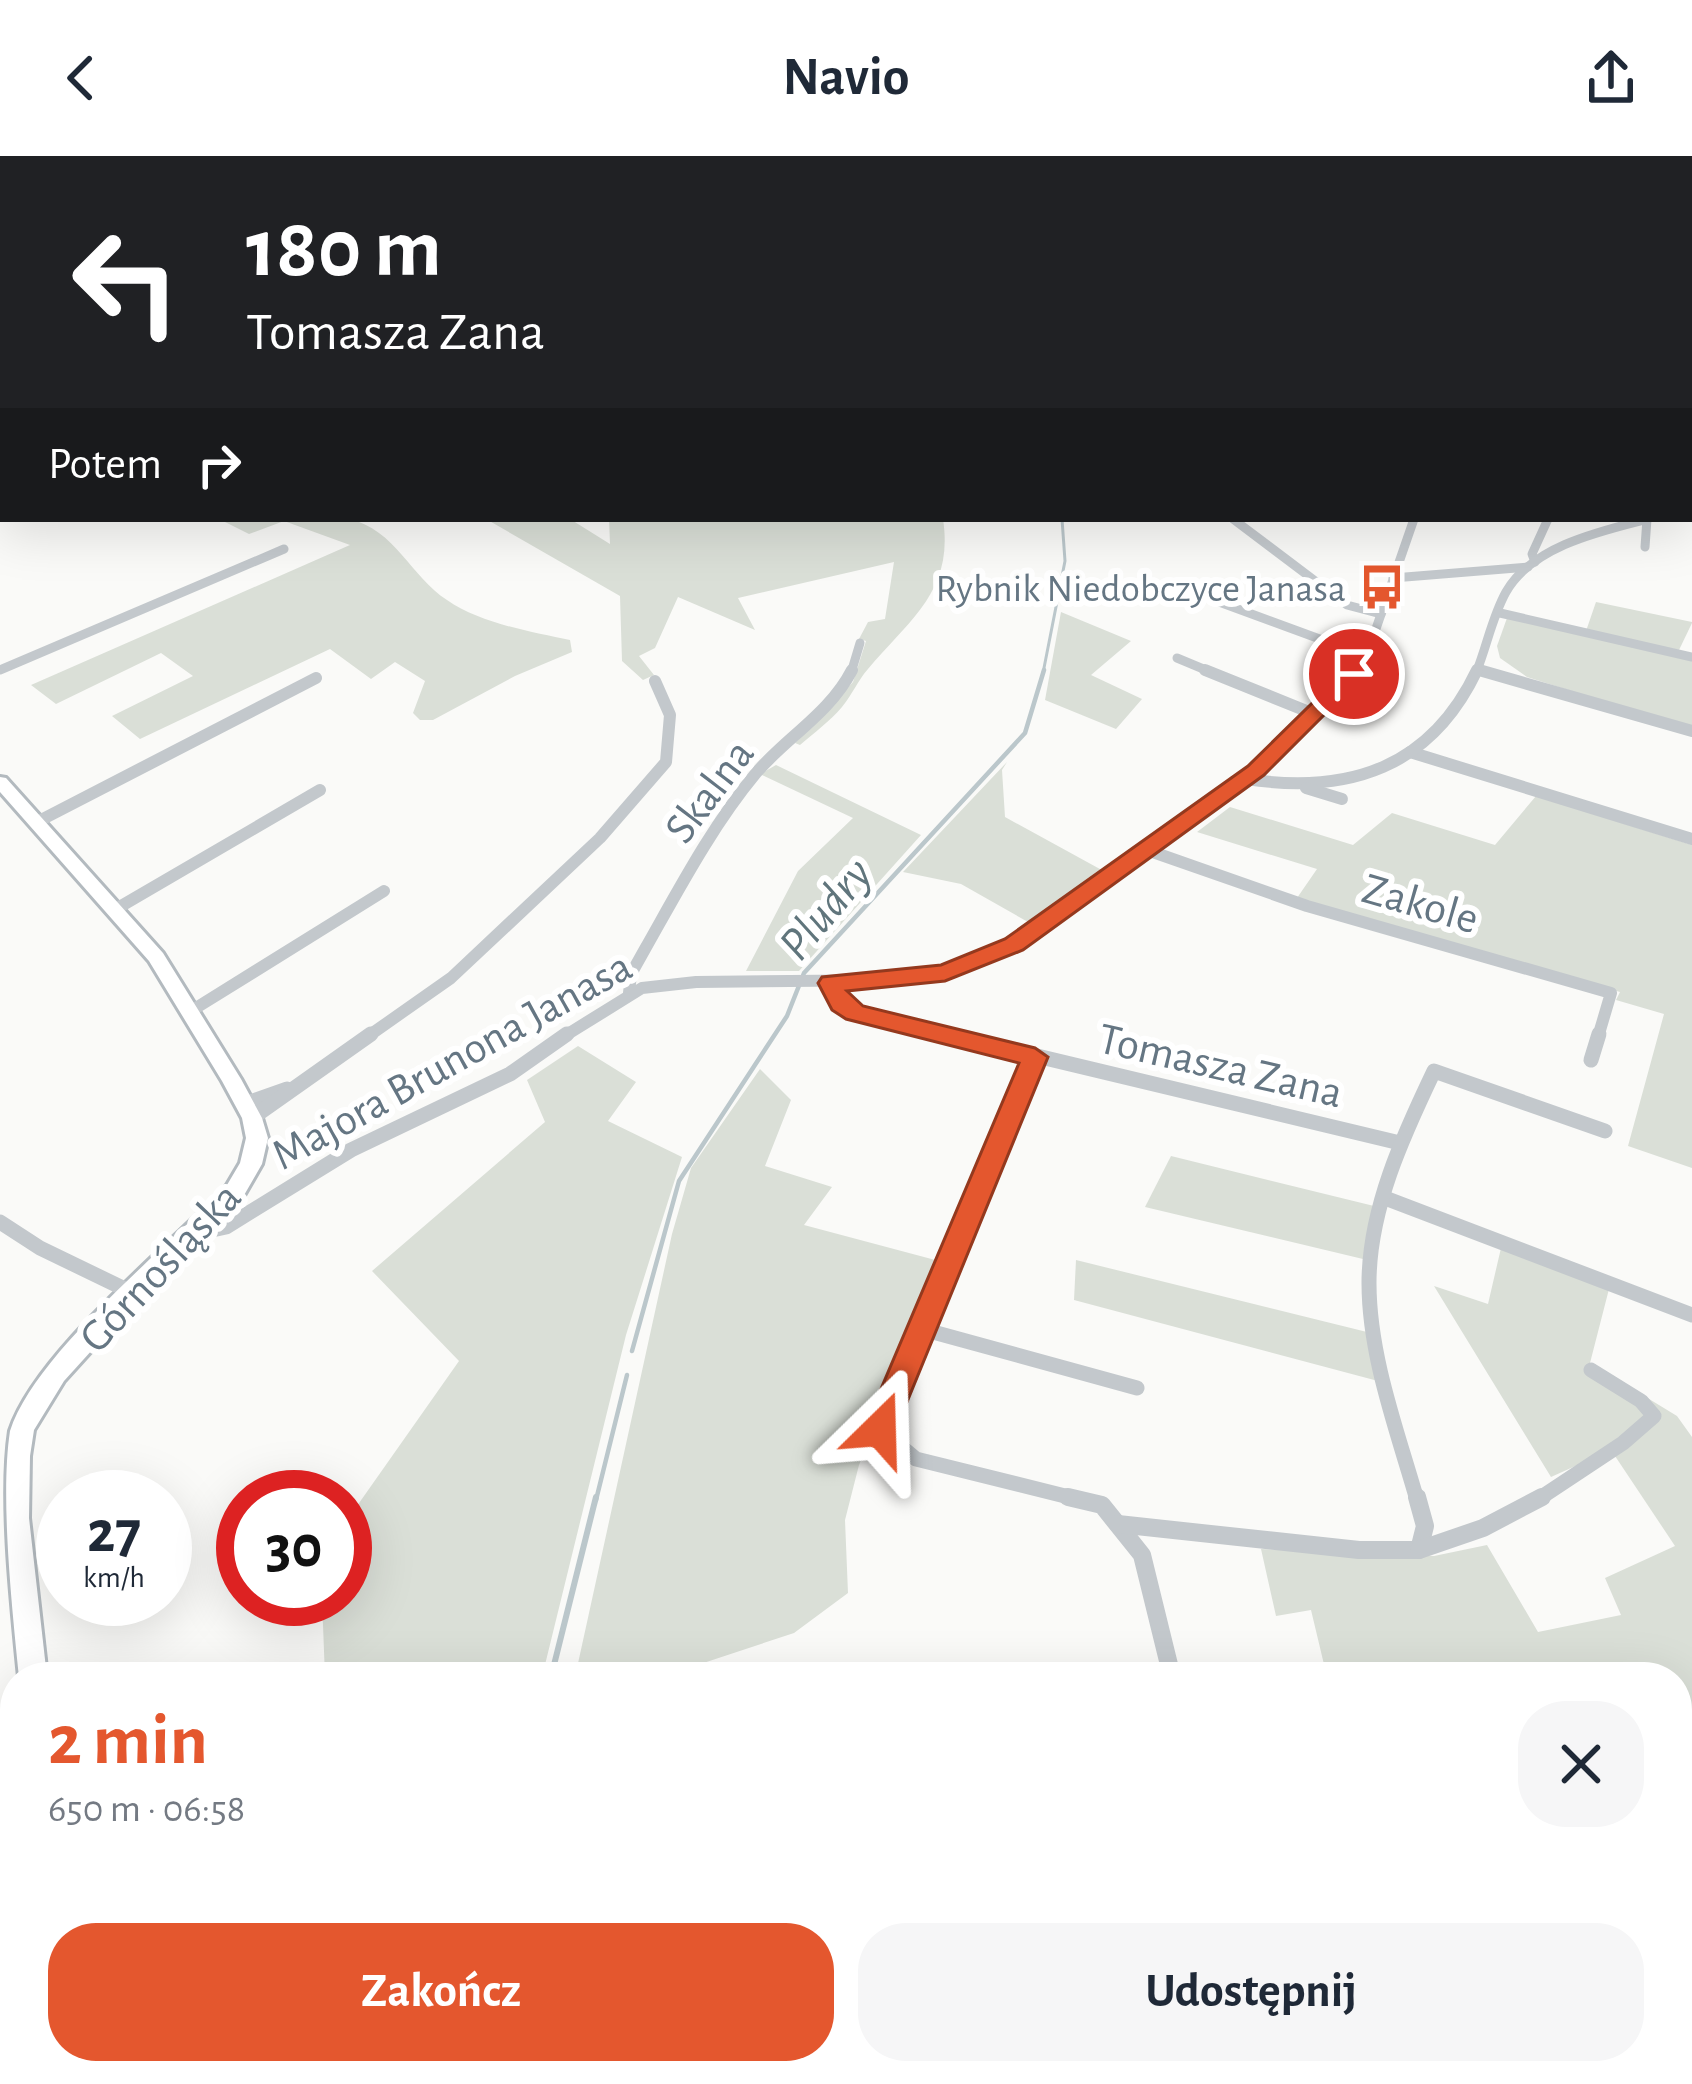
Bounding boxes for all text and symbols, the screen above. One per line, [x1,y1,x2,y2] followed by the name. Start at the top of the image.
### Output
[48,45,114,111] icon: back
[1578,45,1644,111] icon: share
[782,51,910,105] text: Navio
[48,204,204,360] icon: left
[246,208,442,292] text: 180 m
[246,306,545,360] text: Tomasza Zana
[186,432,252,498] icon: right
[48,442,162,487] text: Potem
[1357,562,1407,612] bus stop icon: Rybnik Niedobczyce Janasa
[935,570,1346,609] place label: Rybnik Niedobczyce Janasa
[1303,623,1405,725] pin
[1321,641,1387,707] icon: arrive
[657,732,763,851] street label: Skalna
[771,850,882,970] water label: Pludry
[1357,866,1483,942] street label: Zakole
[265,944,640,1179] street label: Majora Brunona Janasa
[1094,1017,1347,1116] street label: Tomasza Zana
[72,1174,251,1362] street label: Górnośląska
[817,1366,943,1492] position arrow
[216,1470,372,1626] speed limit sign: 30
[87,1503,141,1563] text: 27
[83,1563,145,1593] text: km/h
[1518,1701,1644,1827] button: close
[48,1705,208,1777] text: 2 min
[48,1790,245,1829] text: 650 m · 06:58
[48,1923,834,2061] button: Zakończ
[858,1923,1644,2061] button: Udostępnij

